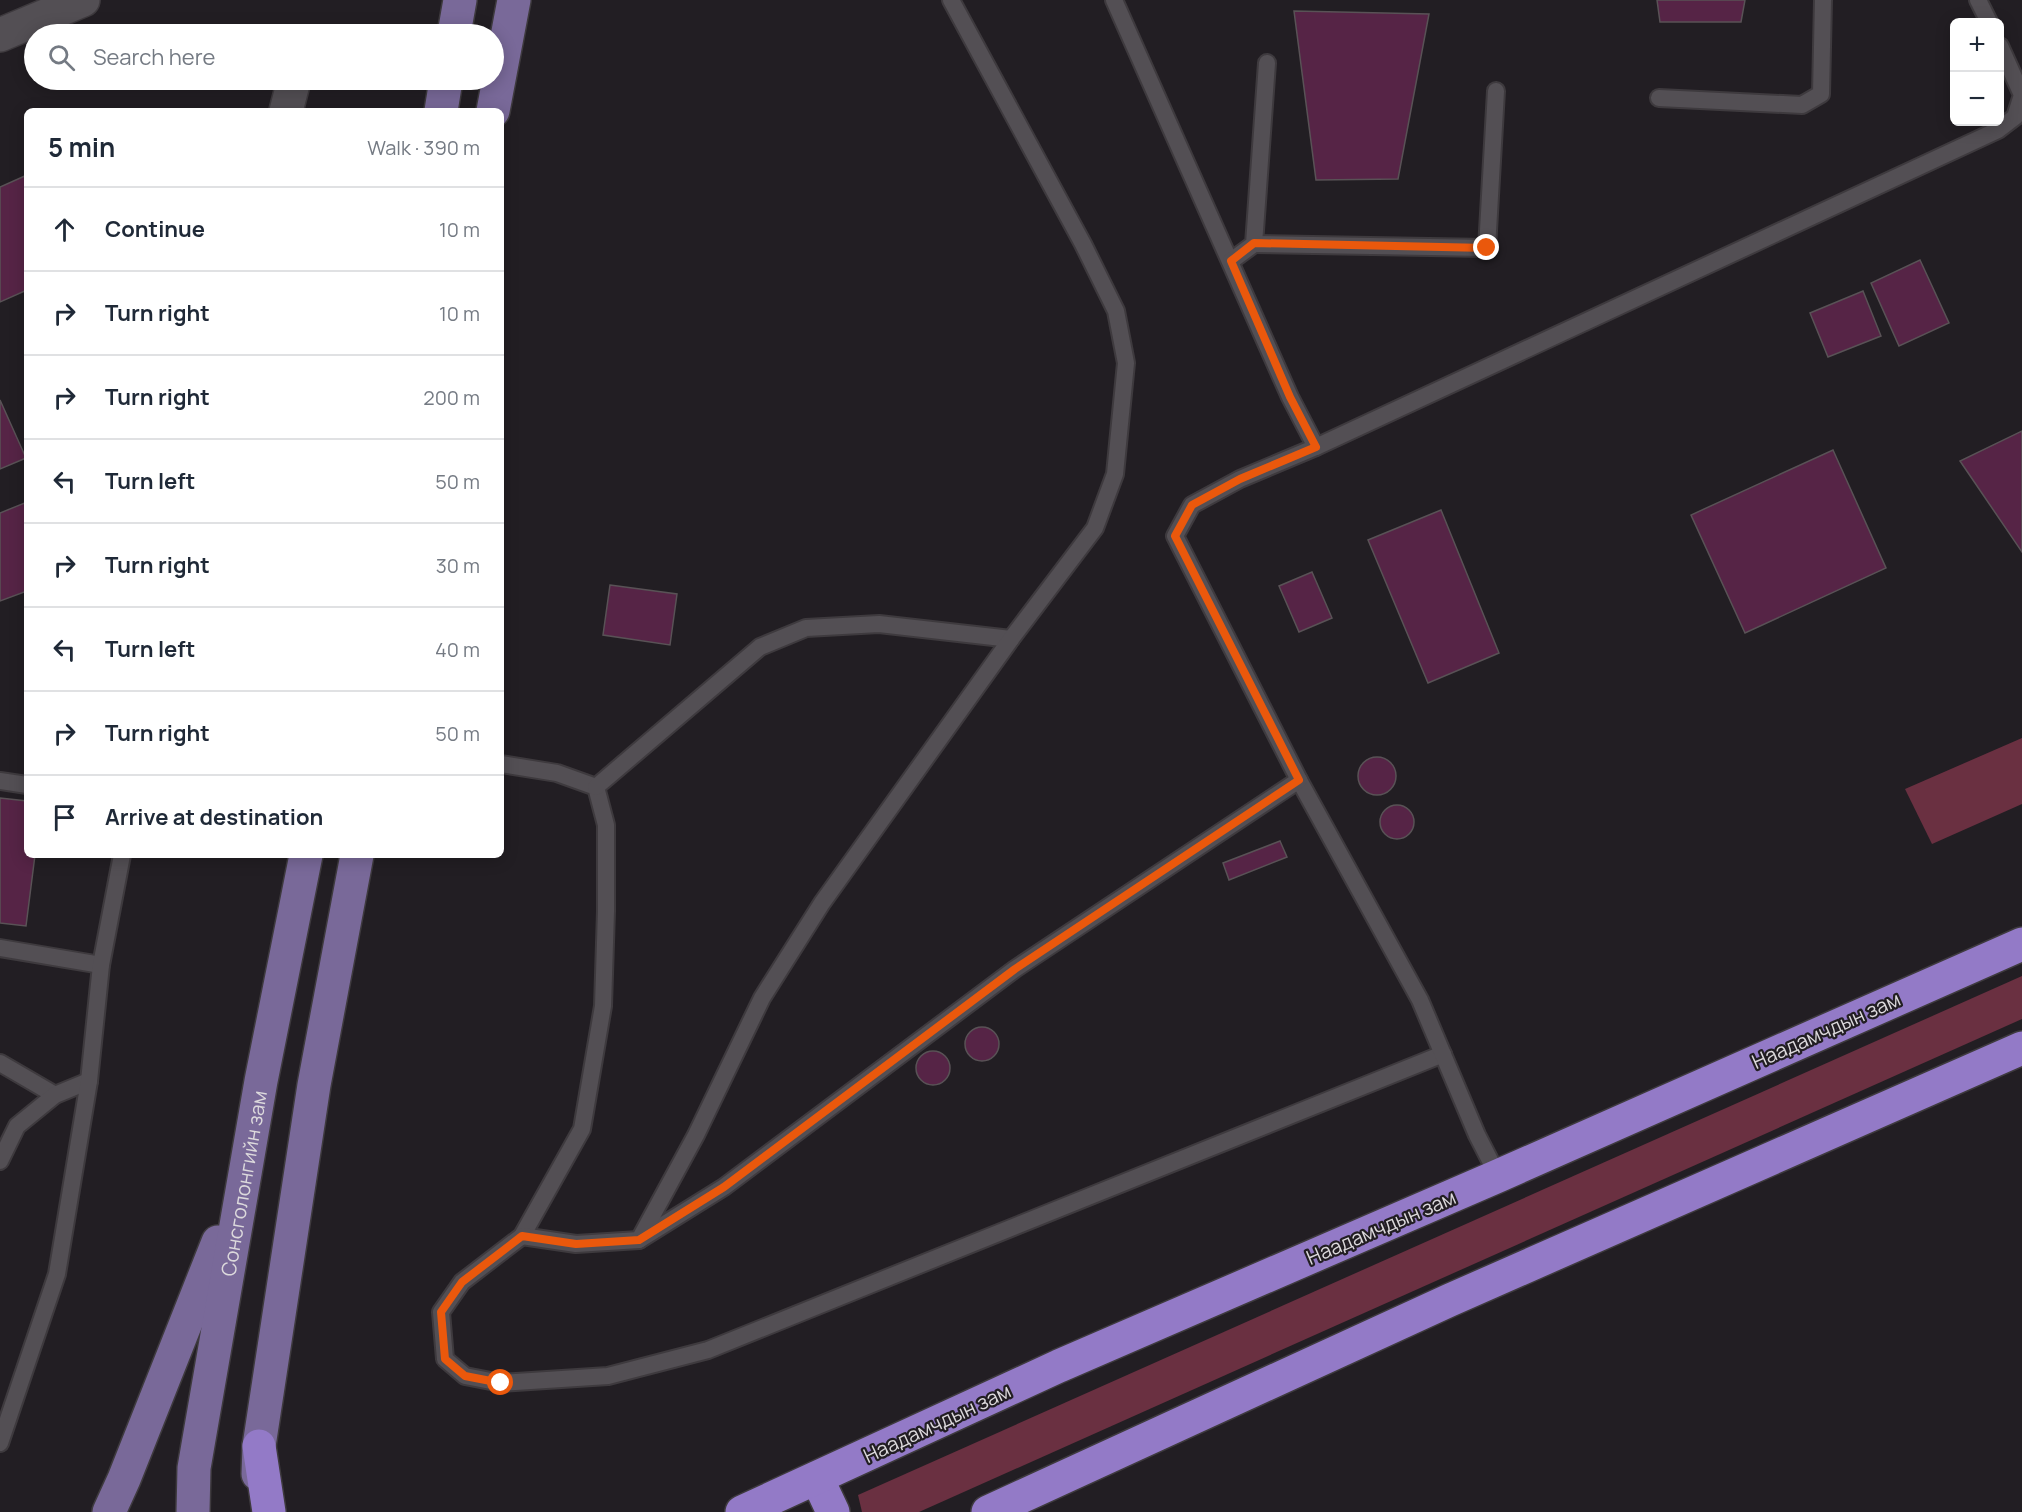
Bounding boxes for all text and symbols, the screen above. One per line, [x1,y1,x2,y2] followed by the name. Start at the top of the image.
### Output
[1950,18,2004,126] map controls
[1950,18,2004,72] button: +
[24,24,504,90] search box
[45,41,78,74] icon: search
[93,42,215,72] text: Search here
[1950,72,2004,126] button: −
[48,129,115,165] text: 5 min
[367,134,480,161] text: Walk · 390 m
[48,213,81,246] icon: ahead
[105,214,205,244] text: Continue
[439,216,480,243] text: 10 m
[1473,234,1499,260] route end
[48,297,81,330] icon: right
[105,298,210,328] text: Turn right
[439,300,480,327] text: 10 m
[48,381,81,414] icon: right
[105,382,210,412] text: Turn right
[423,384,480,411] text: 200 m
[48,465,81,498] icon: left
[105,466,195,496] text: Turn left
[435,468,480,495] text: 50 m
[48,549,81,582] icon: right
[105,550,210,580] text: Turn right
[436,552,480,579] text: 30 m
[48,633,81,666] icon: left
[105,634,195,664] text: Turn left
[435,636,480,663] text: 40 m
[48,717,81,750] icon: right
[105,718,210,748] text: Turn right
[435,720,480,747] text: 50 m
[48,801,81,834] icon: arrive
[105,802,323,832] text: Arrive at destination
[1747,985,1905,1075] street label: Наадамчдын зам
[214,1088,273,1278] street label: Сонсголонгийн зам
[1302,1183,1460,1271] street label: Наадамчдын зам
[487,1369,513,1395] route start
[859,1377,1015,1469] street label: Наадамчдын зам

